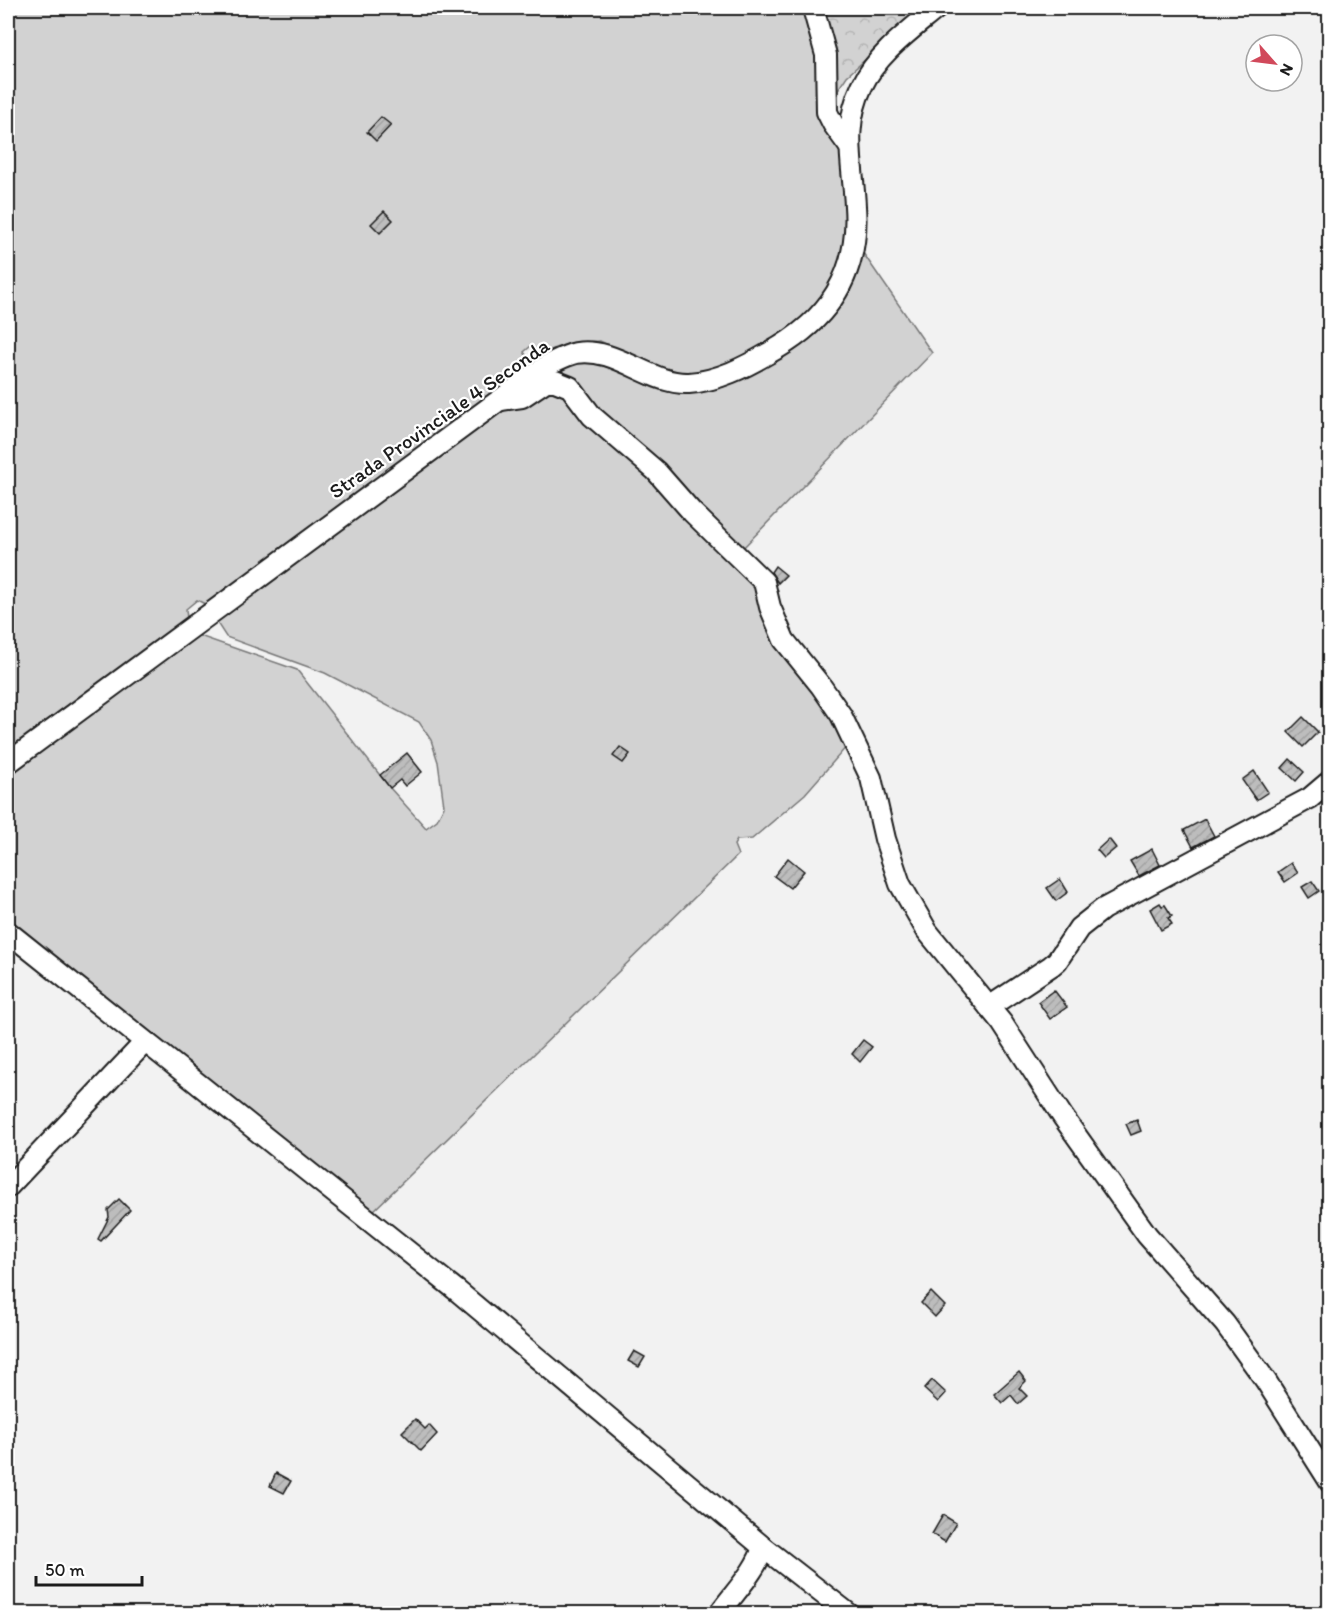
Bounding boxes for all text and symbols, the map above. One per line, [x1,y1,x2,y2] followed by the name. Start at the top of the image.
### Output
[1244,33,1304,93] north arrow
[1276,61,1298,79] text: N
[324,332,554,504] street label: Strada Provinciale 4 Seconda
[36,1549,142,1587] scale bar
[45,1559,85,1581] text: 50 m

